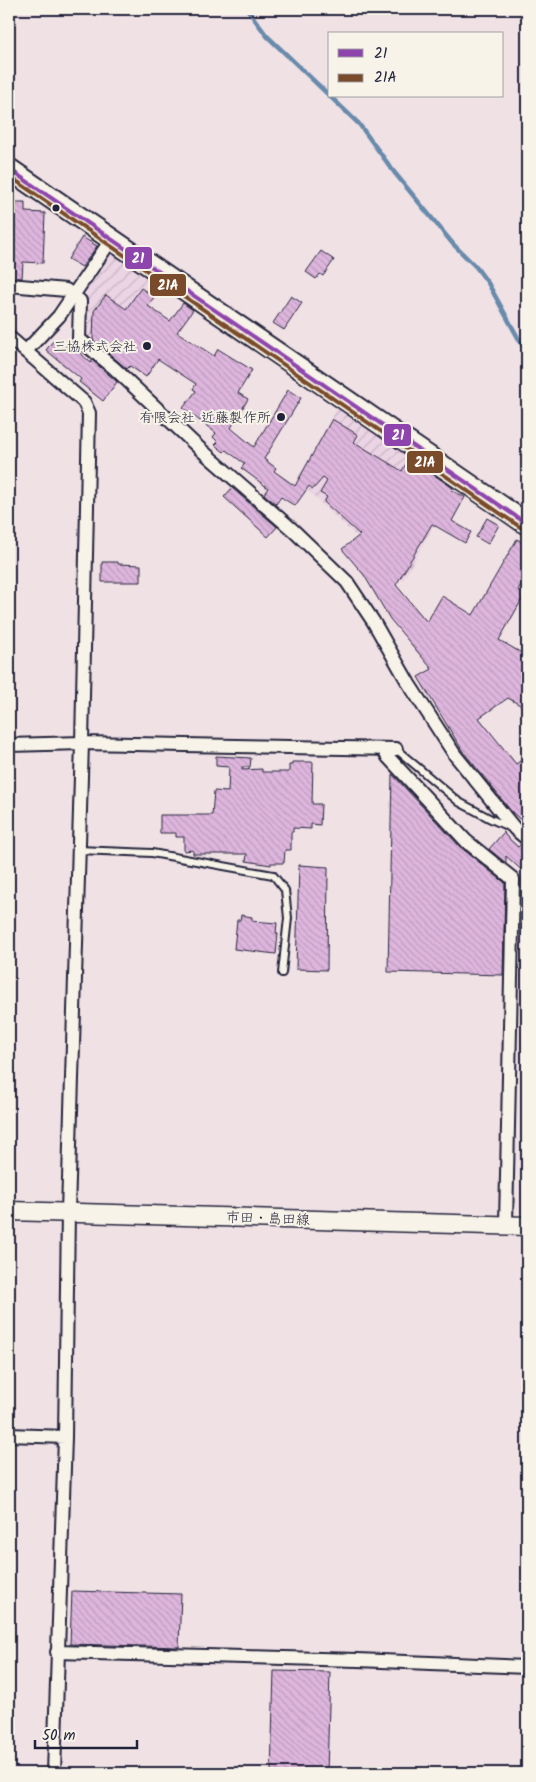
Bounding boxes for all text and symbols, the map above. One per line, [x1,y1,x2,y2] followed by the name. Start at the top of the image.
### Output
[328,32,504,98] legend
[374,42,388,66] text: 21
[374,66,397,90] text: 21A
[51,203,61,213] unlabelled marker
[124,246,153,270] line badge: 21
[132,248,145,270] text: 21
[149,273,187,297] line badge: 21A
[157,275,179,297] text: 21A
[53,336,137,358] place label: 三協株式会社
[141,340,153,352] marker: 三協株式会社
[139,407,271,429] place label: 有限会社 近藤製作所
[275,411,287,423] marker: 有限会社 近藤製作所
[383,423,412,447] line badge: 21
[392,425,405,447] text: 21
[406,450,444,474] line badge: 21A
[414,452,436,474] text: 21A
[226,1207,310,1231] street label: 市田・島田線
[35,1717,138,1749] scale bar
[42,1724,76,1748] text: 50 m

